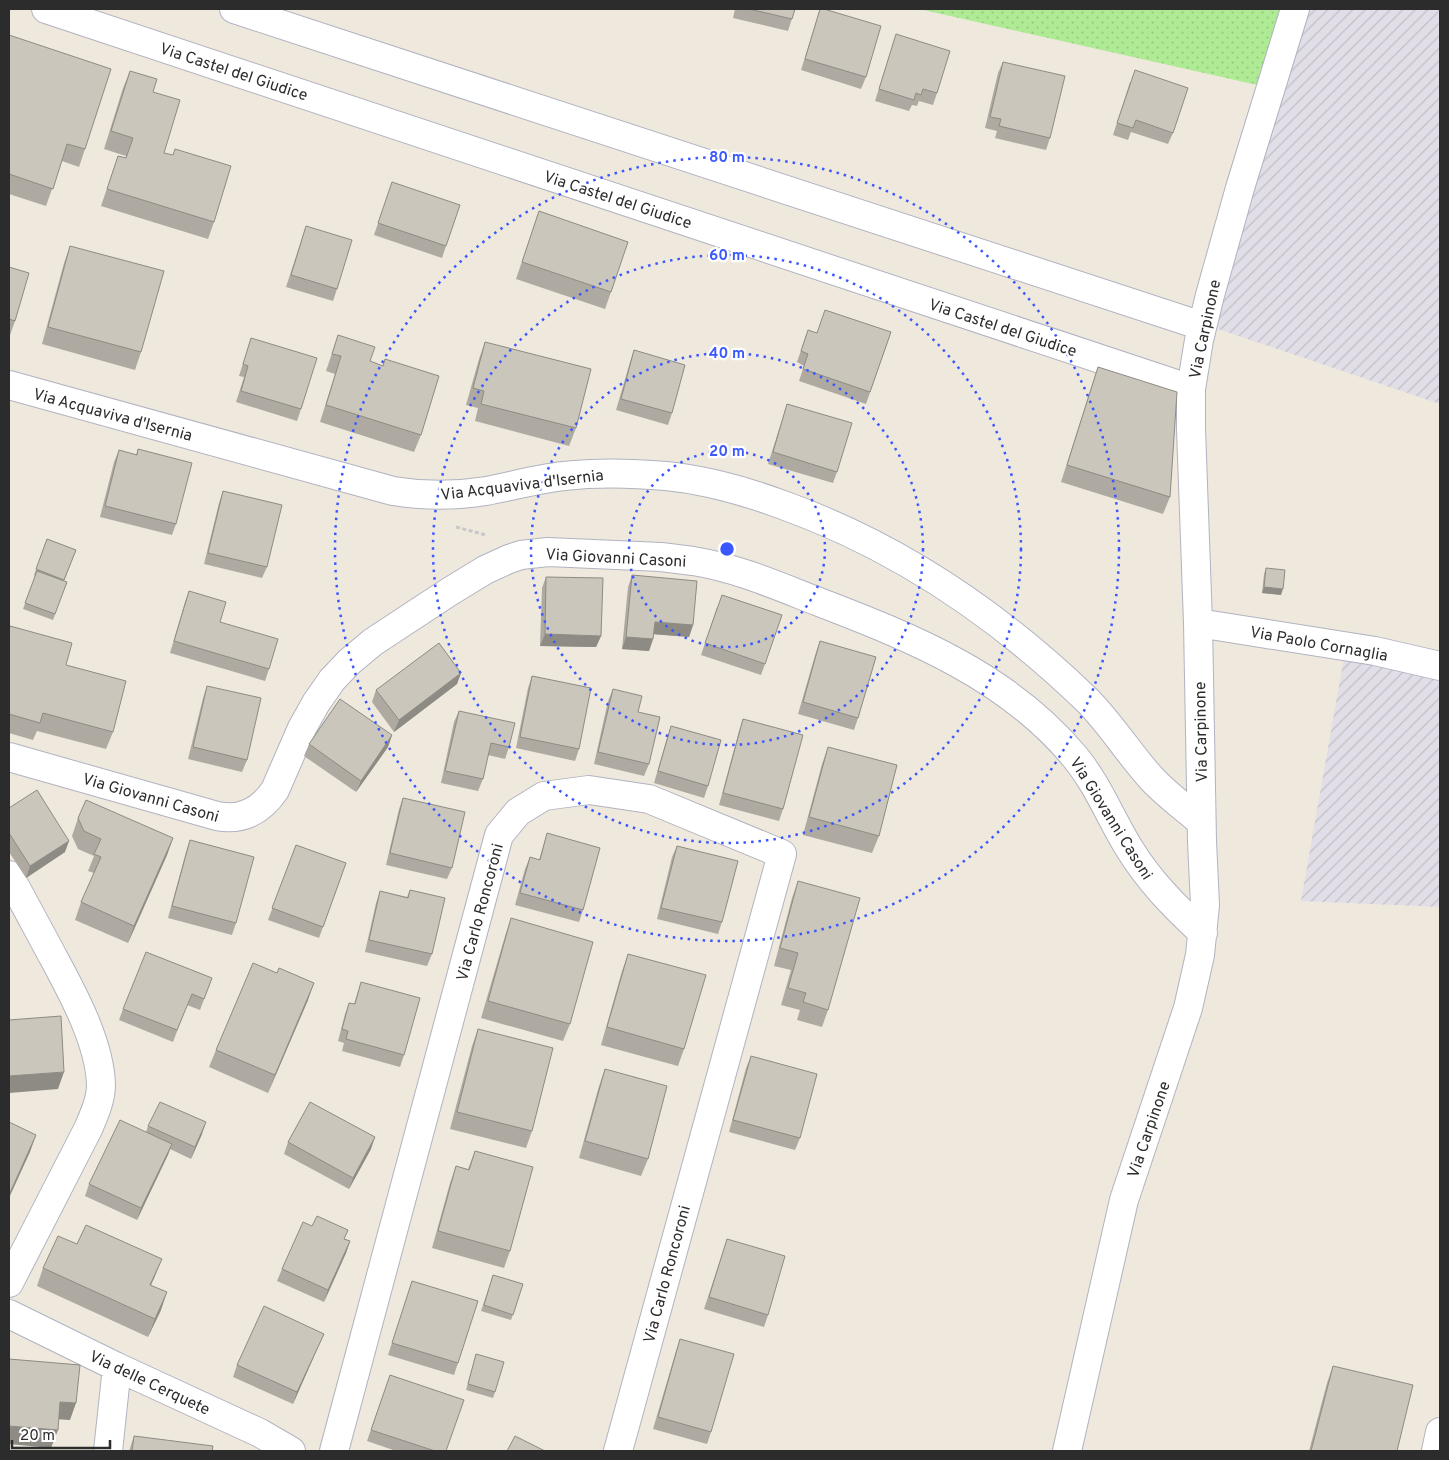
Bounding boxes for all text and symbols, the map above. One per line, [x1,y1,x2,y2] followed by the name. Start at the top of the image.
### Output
[157,40,310,106] street label: Via Castel del Giudice
[709,149,745,168] text: 80 m
[541,168,694,234] street label: Via Castel del Giudice
[709,247,745,266] text: 60 m
[1186,278,1226,381] street label: Via Carpinone
[926,296,1079,362] street label: Via Castel del Giudice
[709,345,745,364] text: 40 m
[31,385,194,447] street label: Via Acquaviva d'Isernia
[709,443,745,462] text: 20 m
[440,466,605,506] street label: Via Acquaviva d'Isernia
[718,540,736,558] centre of rings
[545,545,687,573] street label: Via Giovanni Casoni
[1248,623,1389,667] street label: Via Paolo Cornaglia
[1191,681,1213,783] street label: Via Carpinone
[1064,754,1156,884] street label: Via Giovanni Casoni
[80,770,221,828] street label: Via Giovanni Casoni
[453,841,509,984] street label: Via Carlo Roncoroni
[1124,1079,1176,1181] street label: Via Carpinone
[640,1203,696,1346] street label: Via Carlo Roncoroni
[86,1347,213,1421] street label: Via delle Cerquete
[12,1418,110,1450] scale bar
[20,1427,55,1446] text: 20 m

